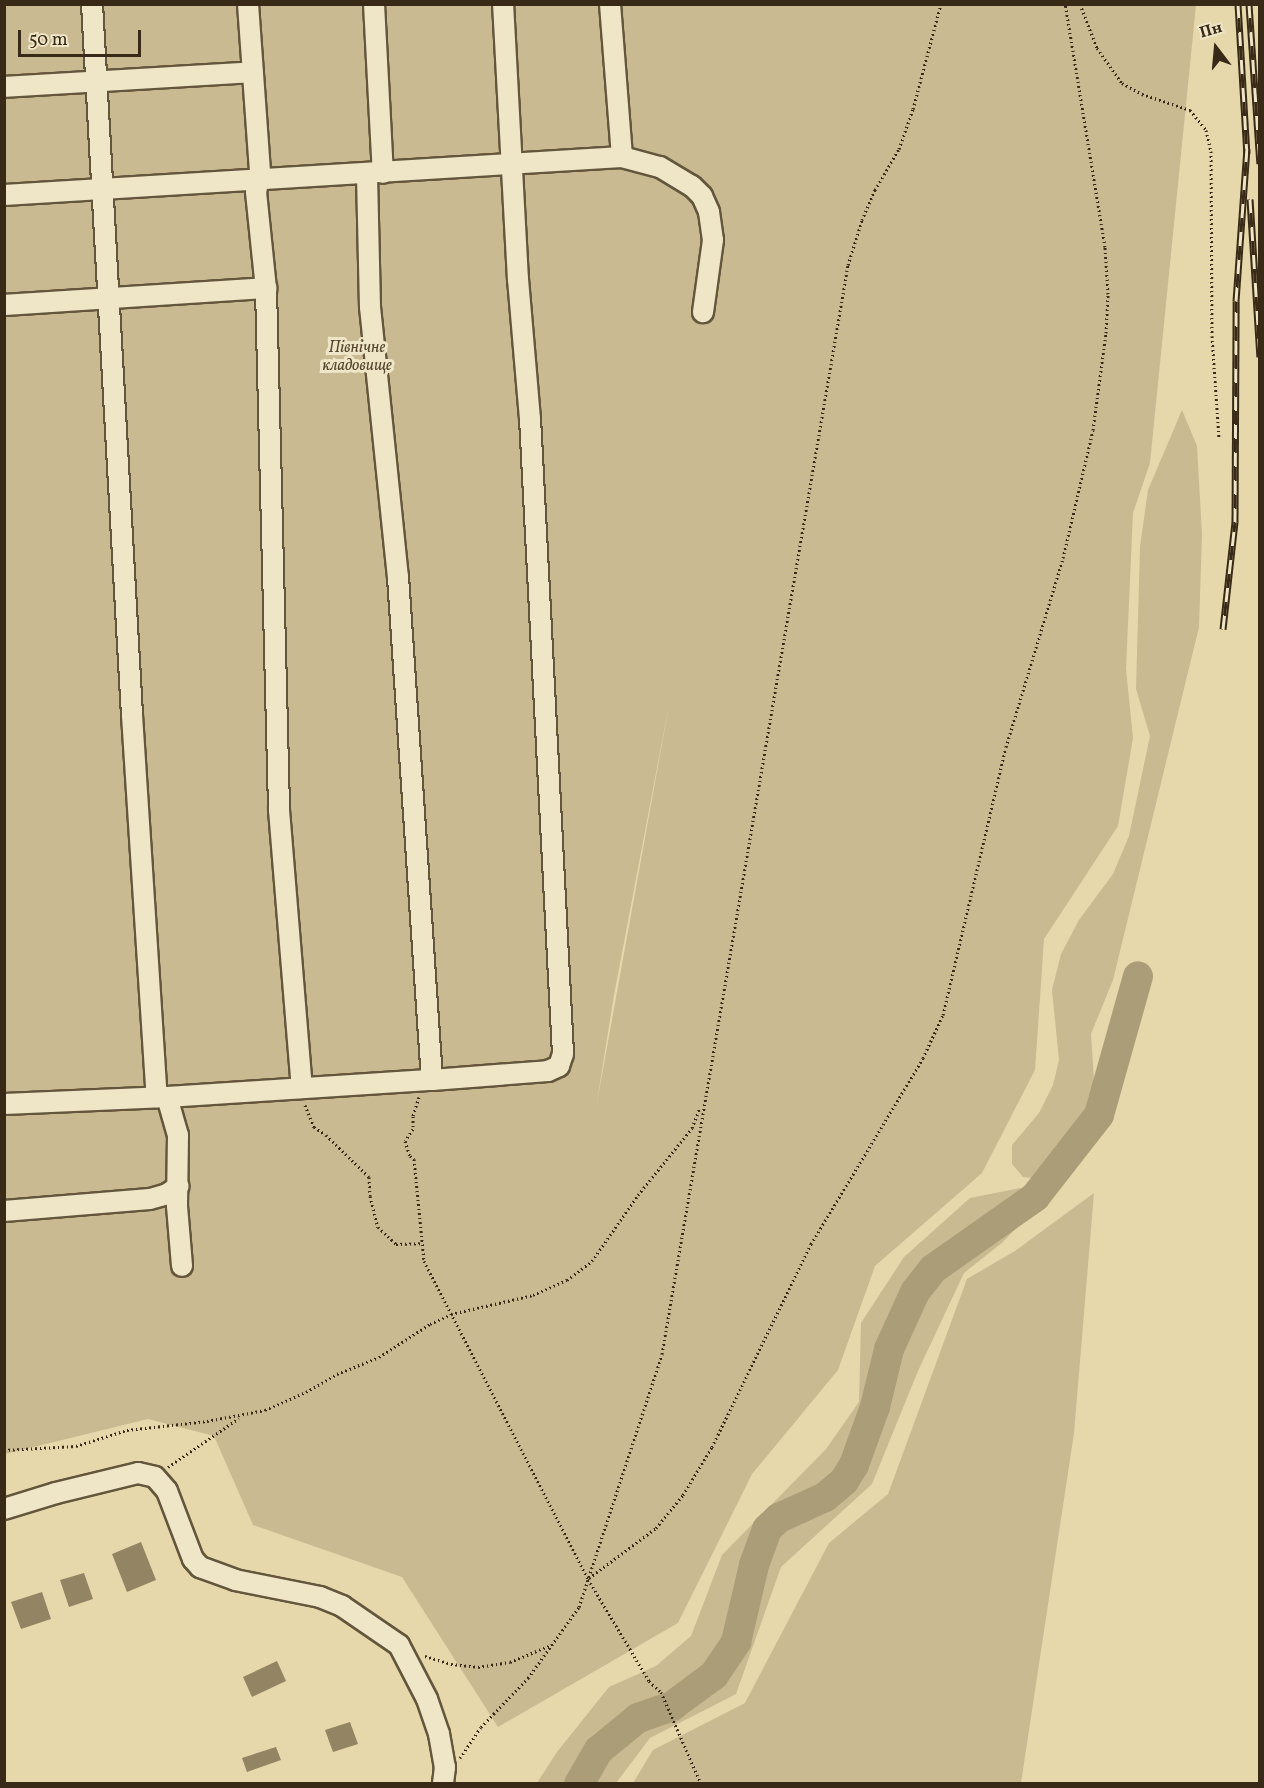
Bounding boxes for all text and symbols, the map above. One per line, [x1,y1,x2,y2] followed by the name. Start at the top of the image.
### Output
[1197,17,1225,44] text: Пн
[21,18,144,56] scale bar
[1186,18,1246,78] north arrow
[29,28,68,53] text: 50 m
[322,338,392,376] park label: Північне кладовище

